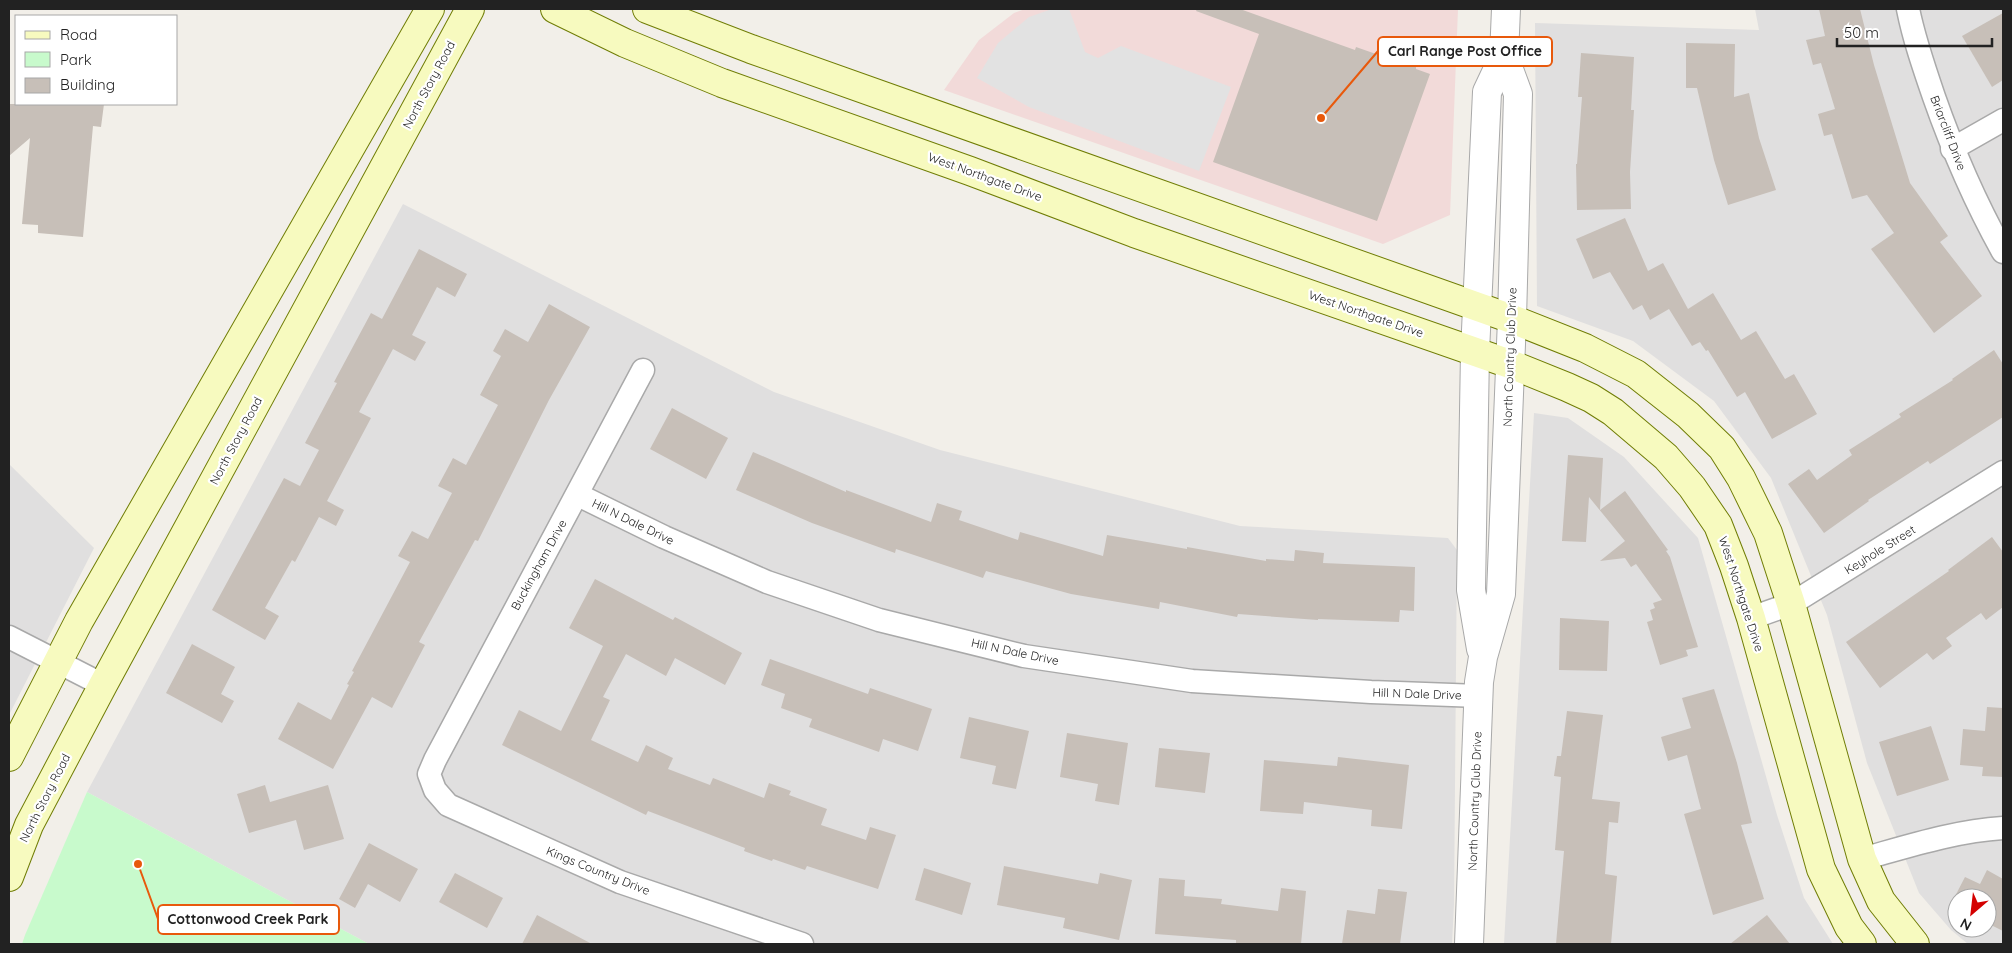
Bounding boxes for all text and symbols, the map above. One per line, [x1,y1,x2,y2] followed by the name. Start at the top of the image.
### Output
[15,15,178,105] legend
[1837,15,1992,47] scale bar
[1844,23,1879,42] text: 50 m
[60,25,97,44] text: Road
[1378,37,1552,66] callout: Carl Range Post Office
[399,38,458,131] street label: North Story Road
[1388,42,1542,60] text: Carl Range Post Office
[60,50,92,69] text: Park
[60,75,115,94] text: Building
[1927,93,1970,173] street label: Briarcliff Drive
[926,149,1044,204] street label: West Northgate Drive
[1307,287,1426,340] street label: West Northgate Drive
[1500,287,1519,427] street label: North Country Club Drive
[206,394,265,487] street label: North Story Road
[590,495,677,548] street label: Hill N Dale Drive
[507,517,570,613] street label: Buckingham Drive
[1841,522,1918,577] street label: Keyhole Street
[1716,534,1767,654] street label: West Northgate Drive
[970,635,1061,668] street label: Hill N Dale Drive
[1372,684,1462,703] street label: Hill N Dale Drive
[1465,731,1484,871] street label: North Country Club Drive
[16,751,73,845] street label: North Story Road
[544,843,652,898] street label: Kings Country Drive
[1947,888,1997,938] north arrow
[158,905,339,934] callout: Cottonwood Creek Park
[167,910,329,928] text: Cottonwood Creek Park
[1957,914,1975,935] text: N

